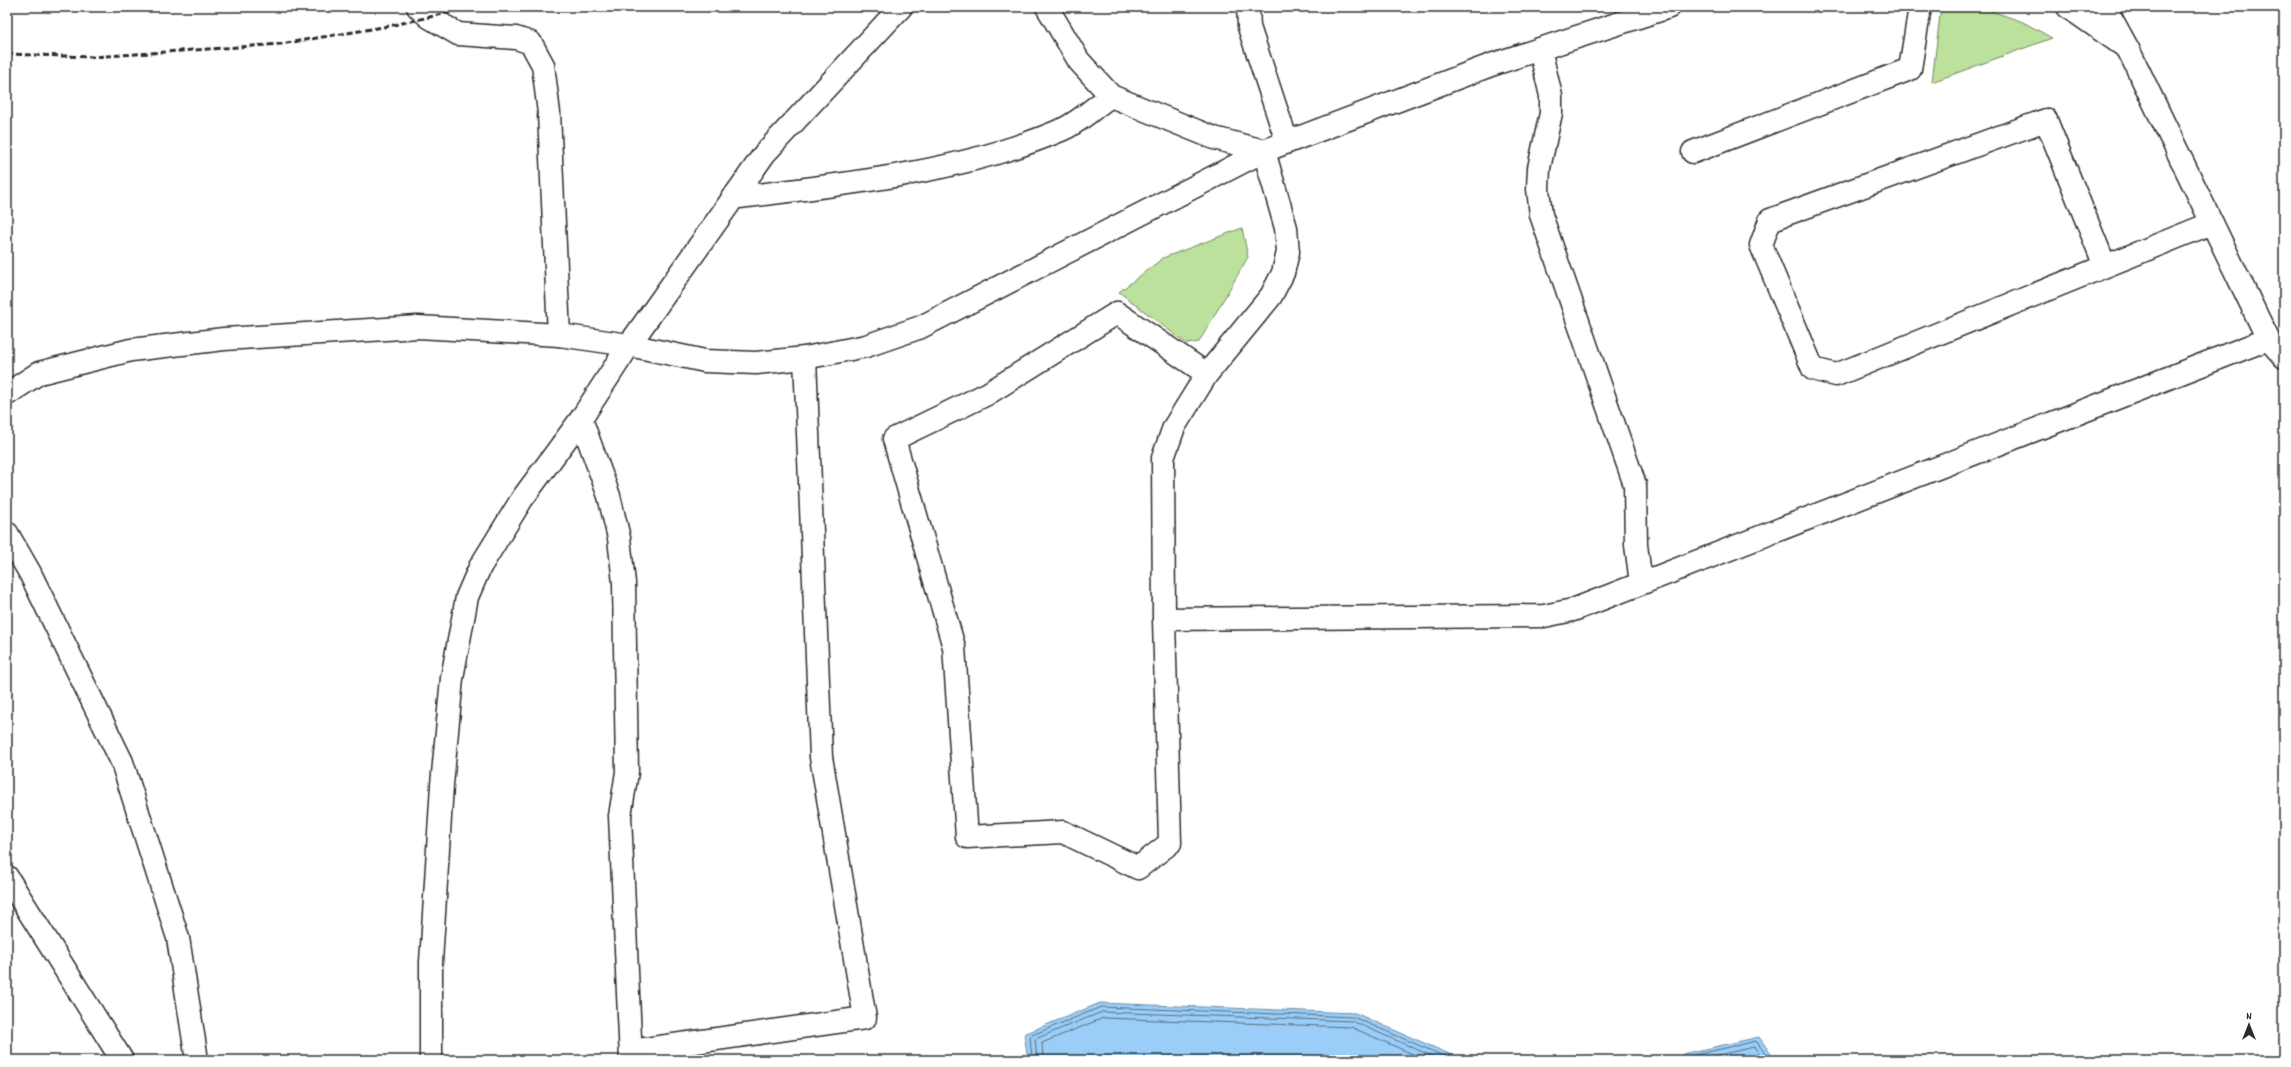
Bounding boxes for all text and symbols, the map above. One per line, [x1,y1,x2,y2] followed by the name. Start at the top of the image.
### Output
[2229,1005,2269,1045] north arrow
[2246,1009,2252,1025] text: N

